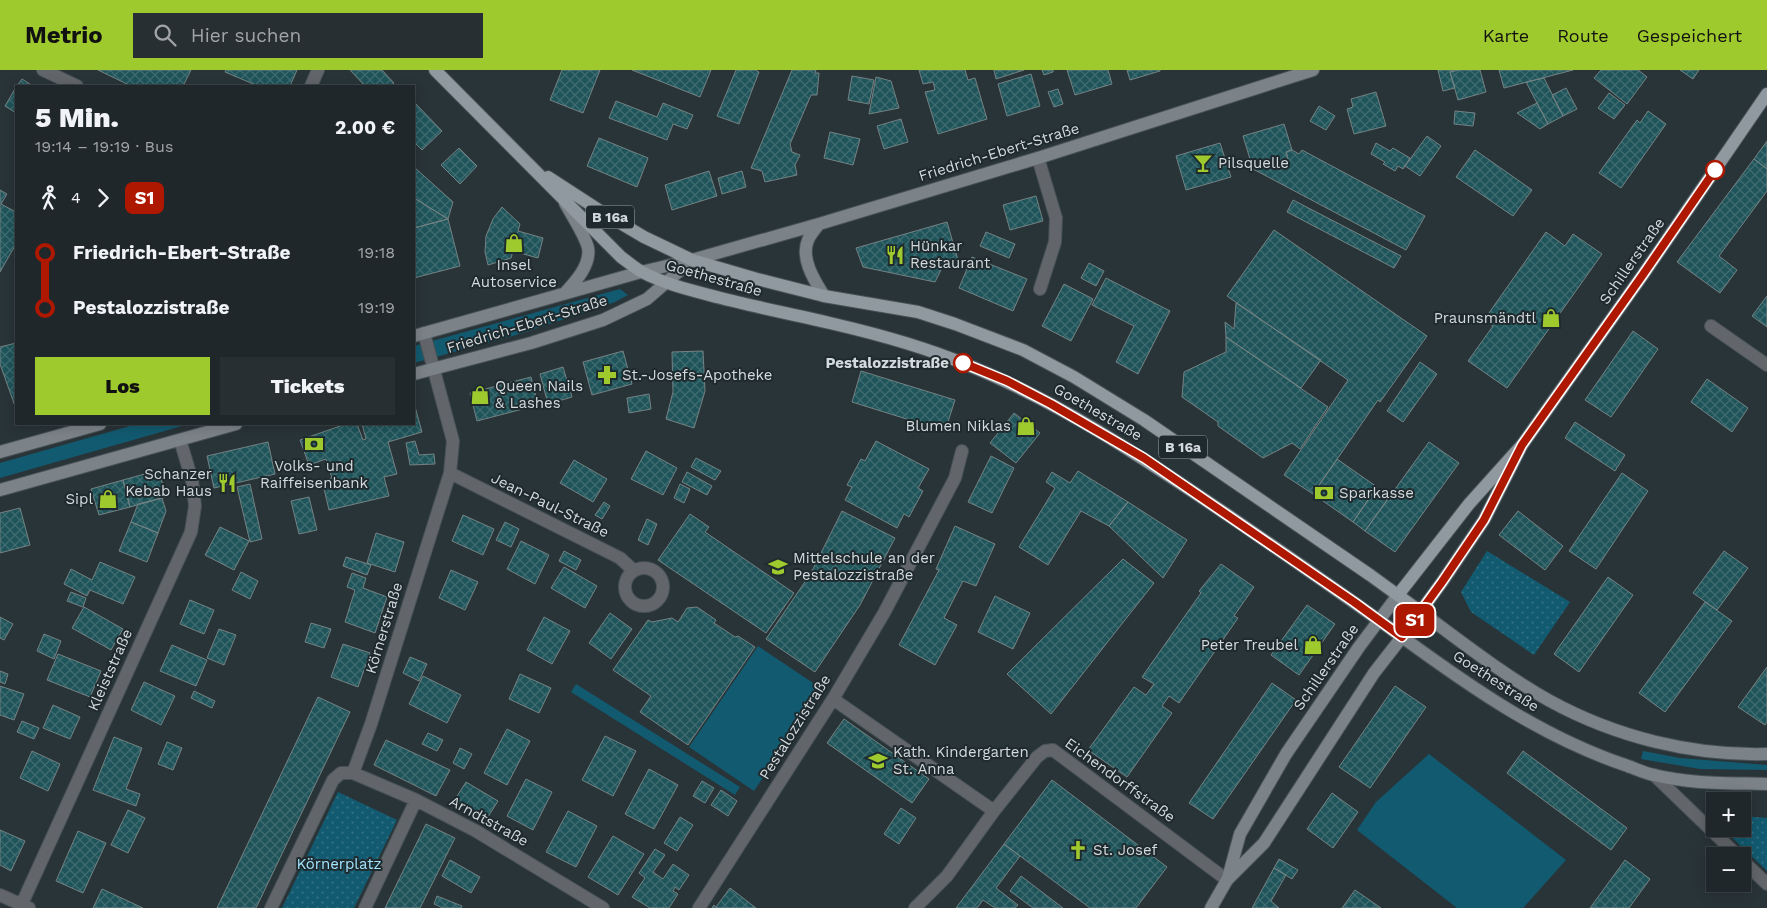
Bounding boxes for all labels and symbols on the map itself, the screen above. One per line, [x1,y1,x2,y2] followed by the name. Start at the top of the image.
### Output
[916,119,1082,185] street label: Friedrich-Ebert-Straße
[1192,152,1214,174] bar icon: Pilsquelle
[1218,154,1289,172] place label: Pilsquelle
[1705,160,1725,180] unlabelled marker
[586,206,634,228] road number: B 16a
[1596,214,1668,308] street label: Schillerstraße
[503,232,525,254] shop icon: Insel Autoservice
[910,237,991,272] place label: Hünkar Restaurant
[884,244,906,266] restaurant icon: Hünkar Restaurant
[471,256,557,291] place label: Insel Autoservice
[664,256,764,300] street label: Goethestraße
[444,291,610,357] street label: Friedrich-Ebert-Straße
[1540,307,1562,329] shop icon: Praunsmändtl
[1434,309,1536,327] place label: Praunsmändtl
[953,353,973,373] marker: Pestalozzistraße
[826,354,949,372] place label: Pestalozzistraße
[596,364,618,386] pharmacy icon: St.-Josefs-Apotheke
[622,366,772,384] place label: St.-Josefs-Apotheke
[495,377,583,412] place label: Queen Nails & Lashes
[1051,379,1145,445] street label: Goethestraße
[469,384,491,406] shop icon: Queen Nails & Lashes
[1015,415,1037,437] shop icon: Blumen Niklas
[906,417,1011,435] place label: Blumen Niklas
[303,433,325,455] bank icon: Volks- und Raiffeisenbank
[1159,436,1207,458] road number: B 16a
[260,457,369,492] place label: Volks- und Raiffeisenbank
[125,465,212,500] place label: Schanzer Kebab Haus
[488,469,612,541] street label: Jean-Paul-Straße
[216,472,238,494] restaurant icon: Schanzer Kebab Haus
[1313,482,1335,504] bank icon: Sparkasse
[1339,484,1414,502] place label: Sparkasse
[97,488,119,510] shop icon: Sipl
[65,490,93,508] place label: Sipl
[793,549,935,584] place label: Mittelschule an der Pestalozzistraße
[767,556,789,578] school or university icon: Mittelschule an der Pestalozzistraße
[362,580,406,676] street label: Körnerstraße
[1392,604,1438,636] line badge: S1
[1290,620,1362,714] street label: Schillerstraße
[84,626,136,714] street label: Kleiststraße
[1302,634,1324,656] shop icon: Peter Treubel
[1201,636,1298,654] place label: Peter Treubel
[1450,646,1542,716] street label: Goethestraße
[755,671,835,783] street label: Pestalozzistraße
[1061,734,1179,826] street label: Eichendorffstraße
[893,743,1029,778] place label: Kath. Kindergarten St. Anna
[867,750,889,772] school or university icon: Kath. Kindergarten St. Anna
[446,792,532,850] street label: Arndtstraße
[1067,839,1089,861] church icon: St. Josef
[1093,841,1158,859] place label: St. Josef
[297,855,381,873] park label: Körnerplatz

